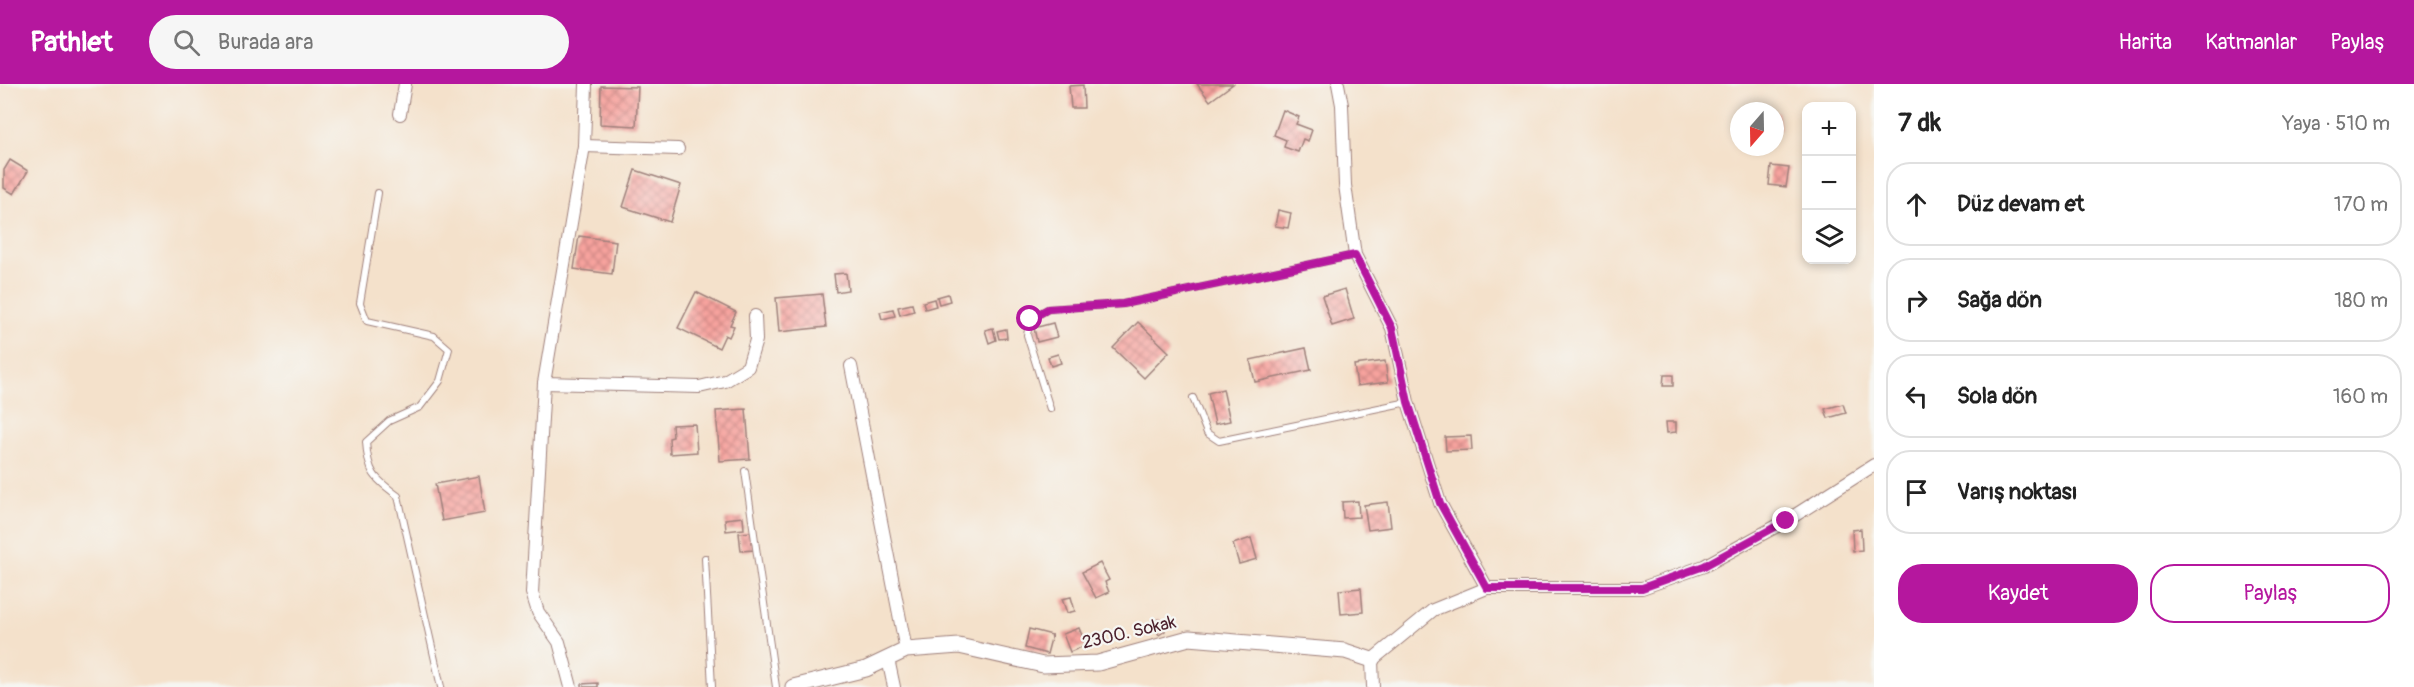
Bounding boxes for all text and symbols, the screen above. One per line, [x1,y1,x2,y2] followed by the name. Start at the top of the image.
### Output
[149,15,569,69] search box
[30,25,113,60] text: Pathlet
[170,26,203,59] icon: search
[218,28,313,56] text: Burada ara
[2119,29,2172,56] text: Harita
[2205,29,2297,56] text: Katmanlar
[2330,29,2384,56] text: Paylaş
[1730,102,1784,156] north arrow
[1802,102,1856,264] map controls
[1802,102,1856,156] button: +
[1898,107,1941,139] text: 7 dk
[2282,111,2390,136] text: Yaya · 510 m
[1802,156,1856,210] button: −
[1900,188,1933,221] icon: ahead
[1957,190,2084,218] text: Düz devam et
[2334,192,2388,217] text: 170 m
[1802,210,1856,264] button: layers
[1900,284,1933,317] icon: right
[1957,286,2042,314] text: Sağa dön
[2334,288,2388,313] text: 180 m
[1016,305,1042,331] route start
[1900,380,1933,413] icon: left
[1957,382,2037,410] text: Sola dön
[2333,384,2388,409] text: 160 m
[1900,476,1933,509] icon: arrive
[1957,478,2078,506] text: Varış noktası
[1772,507,1798,533] route end
[1898,564,2138,623] button: Kaydet
[2150,564,2390,623] button: Paylaş
[1080,610,1179,654] street label: 2300. Sokak

